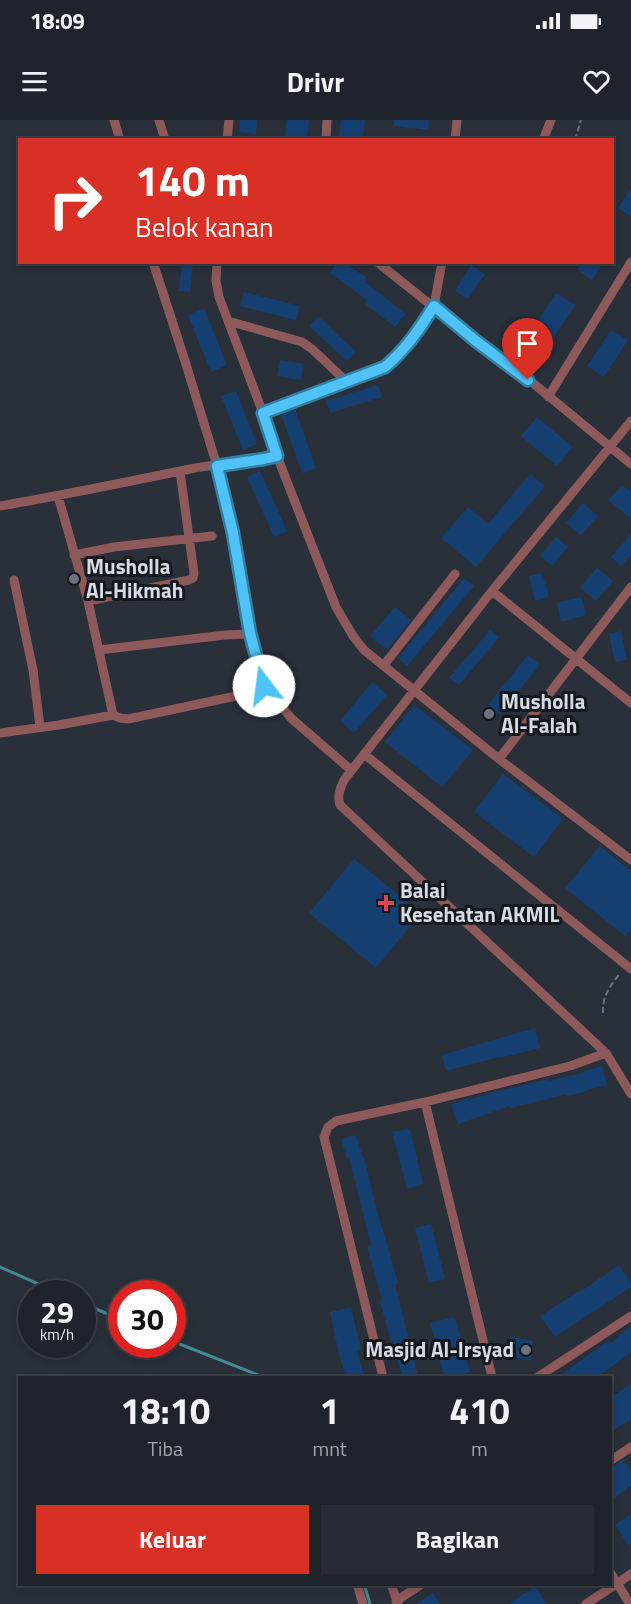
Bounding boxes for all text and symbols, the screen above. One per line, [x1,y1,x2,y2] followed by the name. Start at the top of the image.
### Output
[30,4,85,38] text: 18:09
[287,61,344,102] text: Drivr
[18,65,51,98] icon: menu
[580,65,613,98] icon: heart
[135,148,250,212] text: 140 m
[36,162,114,240] icon: right
[135,206,274,247] text: Belok kanan
[502,318,553,380] pin
[511,327,544,360] icon: arrive
[86,550,183,606] place label: Musholla Al-Hikmah
[67,572,81,586] marker: Musholla Al-Hikmah
[232,654,296,718] position arrow
[501,685,586,741] place label: Musholla Al-Falah
[482,707,496,721] marker: Musholla Al-Falah
[400,874,559,930] place label: Balai Kesehatan AKMIL
[377,894,395,912] marker: Balai Kesehatan AKMIL
[108,1280,186,1358] speed limit sign: 30
[40,1289,74,1335] text: 29
[40,1323,74,1346] text: km/h
[365,1333,514,1365] place label: Masjid Al-Irsyad
[519,1343,533,1357] marker: Masjid Al-Irsyad
[120,1383,210,1438] text: 18:10
[320,1383,340,1438] text: 1
[449,1383,510,1438] text: 410
[148,1433,183,1464] text: Tiba
[312,1433,347,1464] text: mnt
[471,1433,488,1464] text: m
[36,1505,309,1574] button: Keluar
[321,1505,594,1574] button: Bagikan

